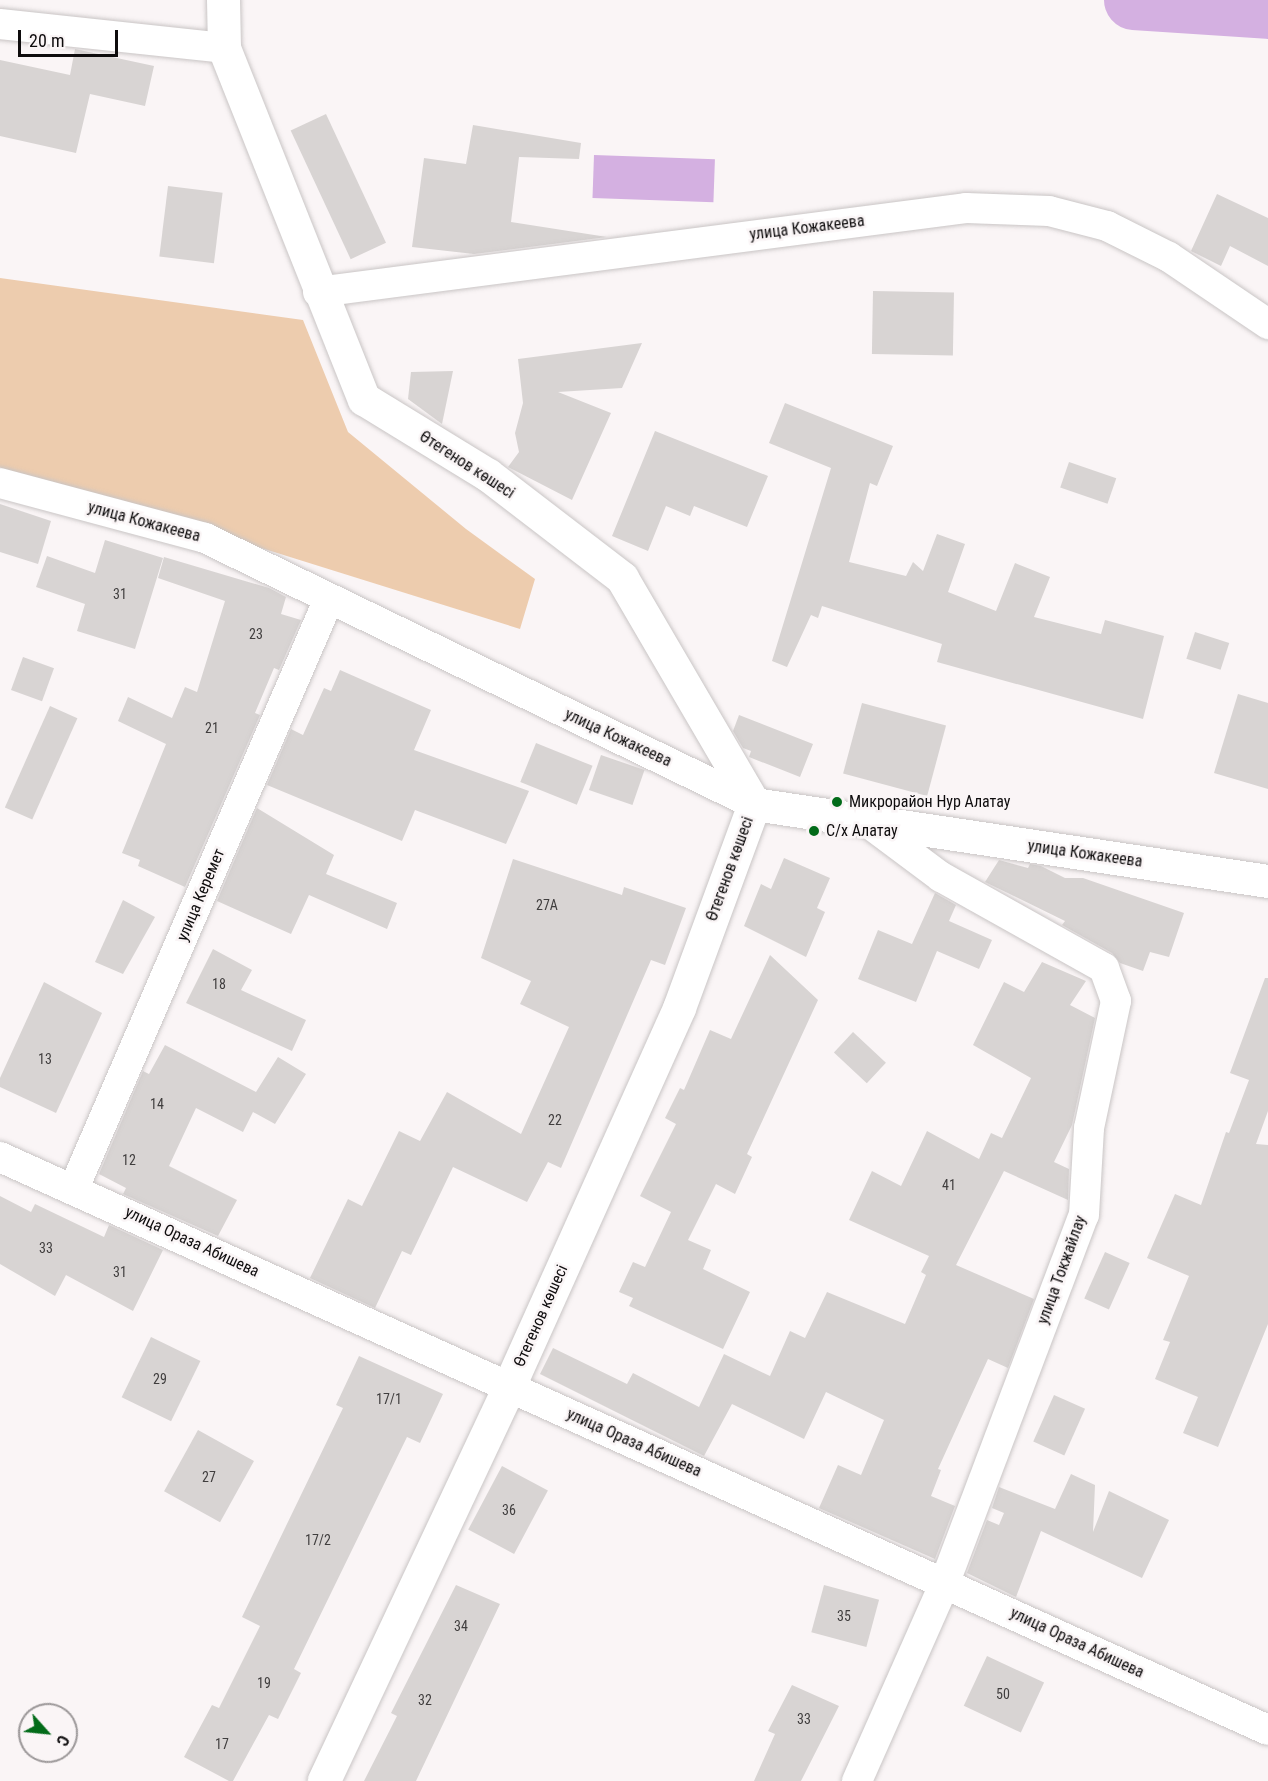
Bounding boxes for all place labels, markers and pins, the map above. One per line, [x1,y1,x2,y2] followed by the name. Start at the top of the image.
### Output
[849,792,1010,812] place label: Микрорайон Нур Алатау
[830,795,844,809] marker: Микрорайон Нур Алатау
[826,821,898,841] place label: С/х Алатау
[807,824,821,838] marker: С/х Алатау

